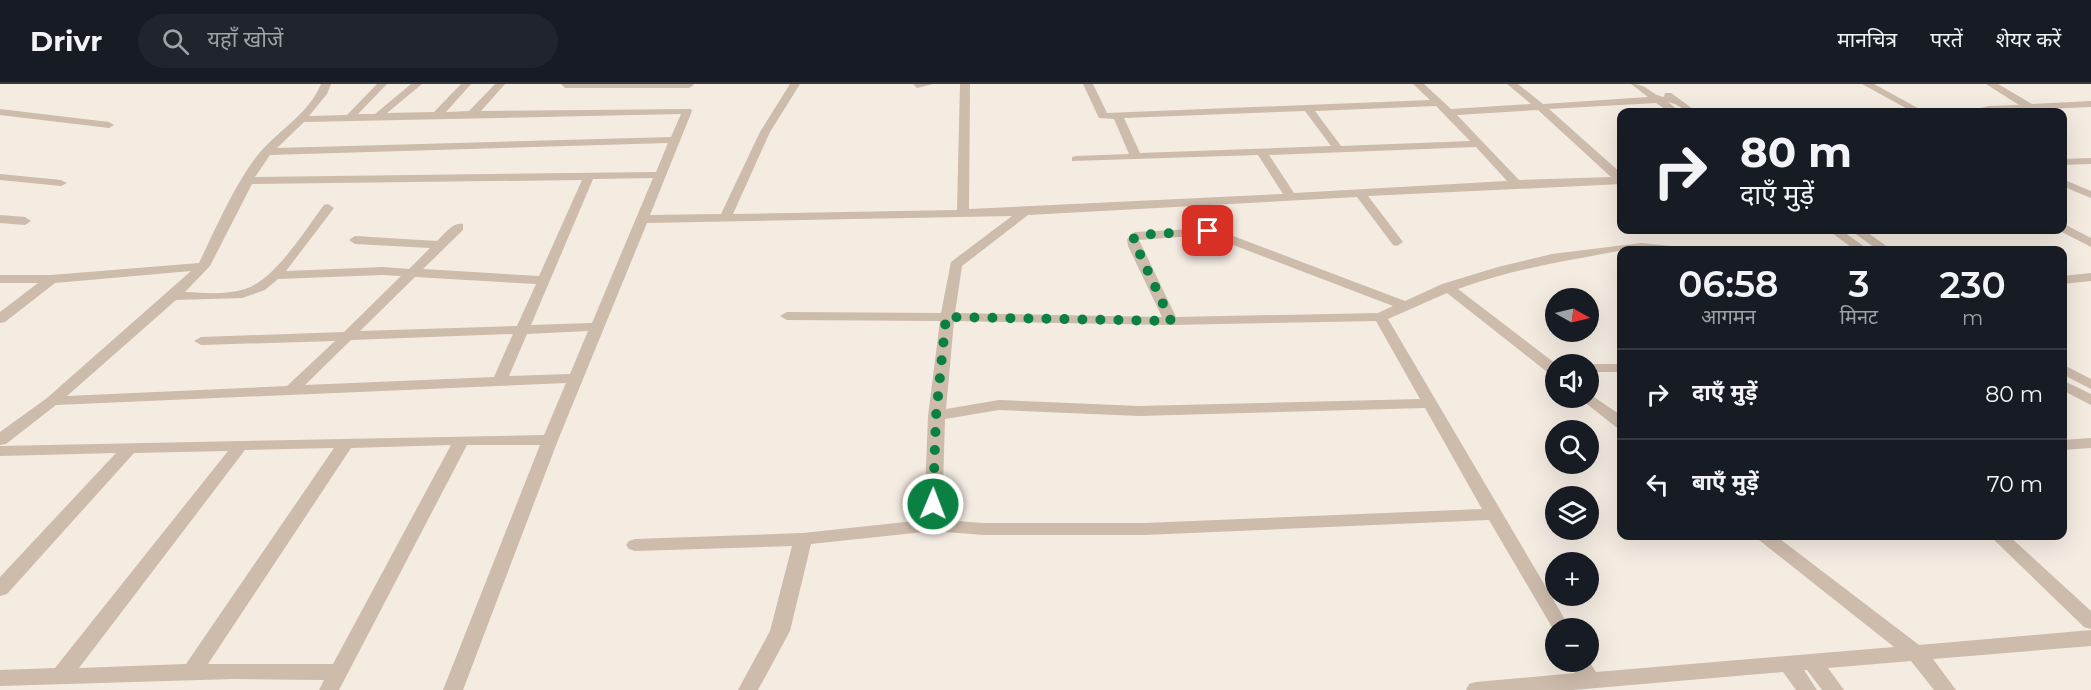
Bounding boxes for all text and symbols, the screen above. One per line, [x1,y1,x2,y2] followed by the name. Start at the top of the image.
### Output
[138,14,558,68] search box
[30,24,102,58] text: Drivr
[159,25,192,58] icon: search
[207,26,283,53] text: यहाँ खोजें
[1837,27,1897,52] text: मानचित्र
[1930,27,1963,52] text: परतें
[1996,27,2061,52] text: शेयर करें
[1740,126,1852,178] text: 80 m
[1641,132,1719,210] icon: right
[1740,178,1814,211] text: दाएँ मुड़ें
[1182,205,1233,256] pin
[1191,214,1224,247] icon: arrive
[1678,262,1778,306] text: 06:58
[1849,262,1869,306] text: 3
[1940,263,2006,307] text: 230
[1545,288,1599,342] north arrow
[1545,288,1599,672] map controls
[1701,305,1756,329] text: आगमन
[1840,305,1878,329] text: मिनट
[1962,306,1983,330] text: m
[1545,354,1599,408] button: sound
[1641,378,1674,411] icon: right
[1692,379,1757,406] text: दाएँ मुड़ें
[1985,381,2043,408] text: 80 m
[1545,420,1599,474] button: search
[1641,468,1674,501] icon: left
[1692,469,1759,496] text: बाएँ मुड़ें
[1987,471,2043,498] text: 70 m
[901,472,965,536] position arrow
[1545,486,1599,540] button: layers
[1545,552,1599,606] button: +
[1545,618,1599,672] button: −

